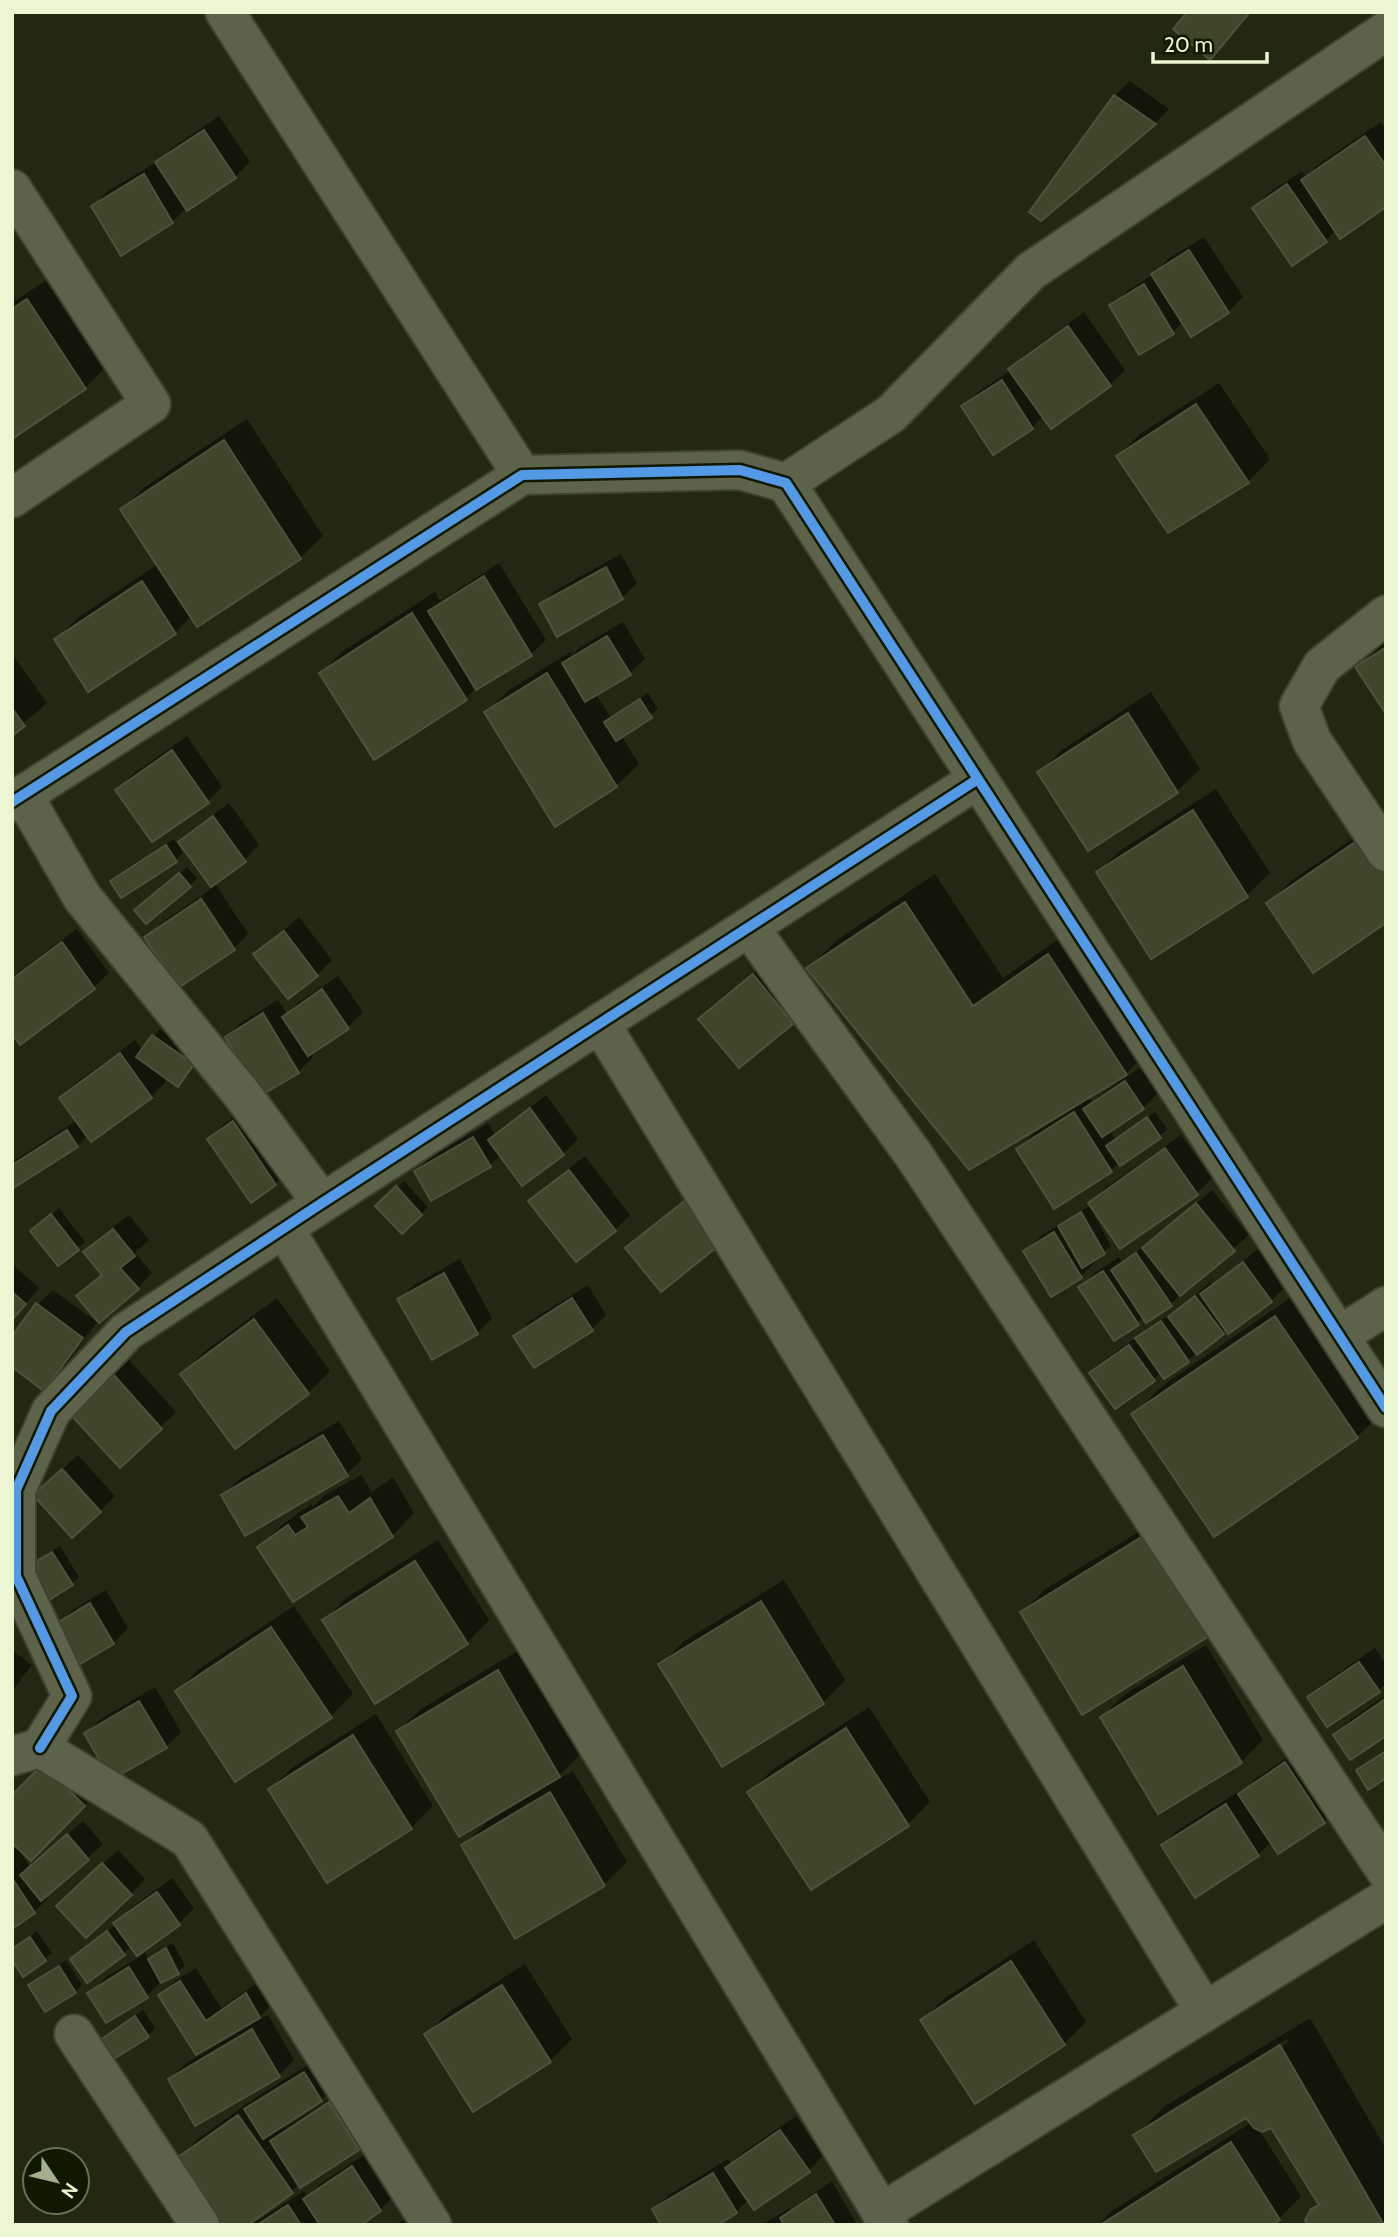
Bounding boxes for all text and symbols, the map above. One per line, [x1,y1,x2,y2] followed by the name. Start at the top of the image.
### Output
[1153,21,1267,65] scale bar
[1164,32,1213,57] text: 20 m
[21,2146,91,2216] north arrow
[56,2178,83,2203] text: N

